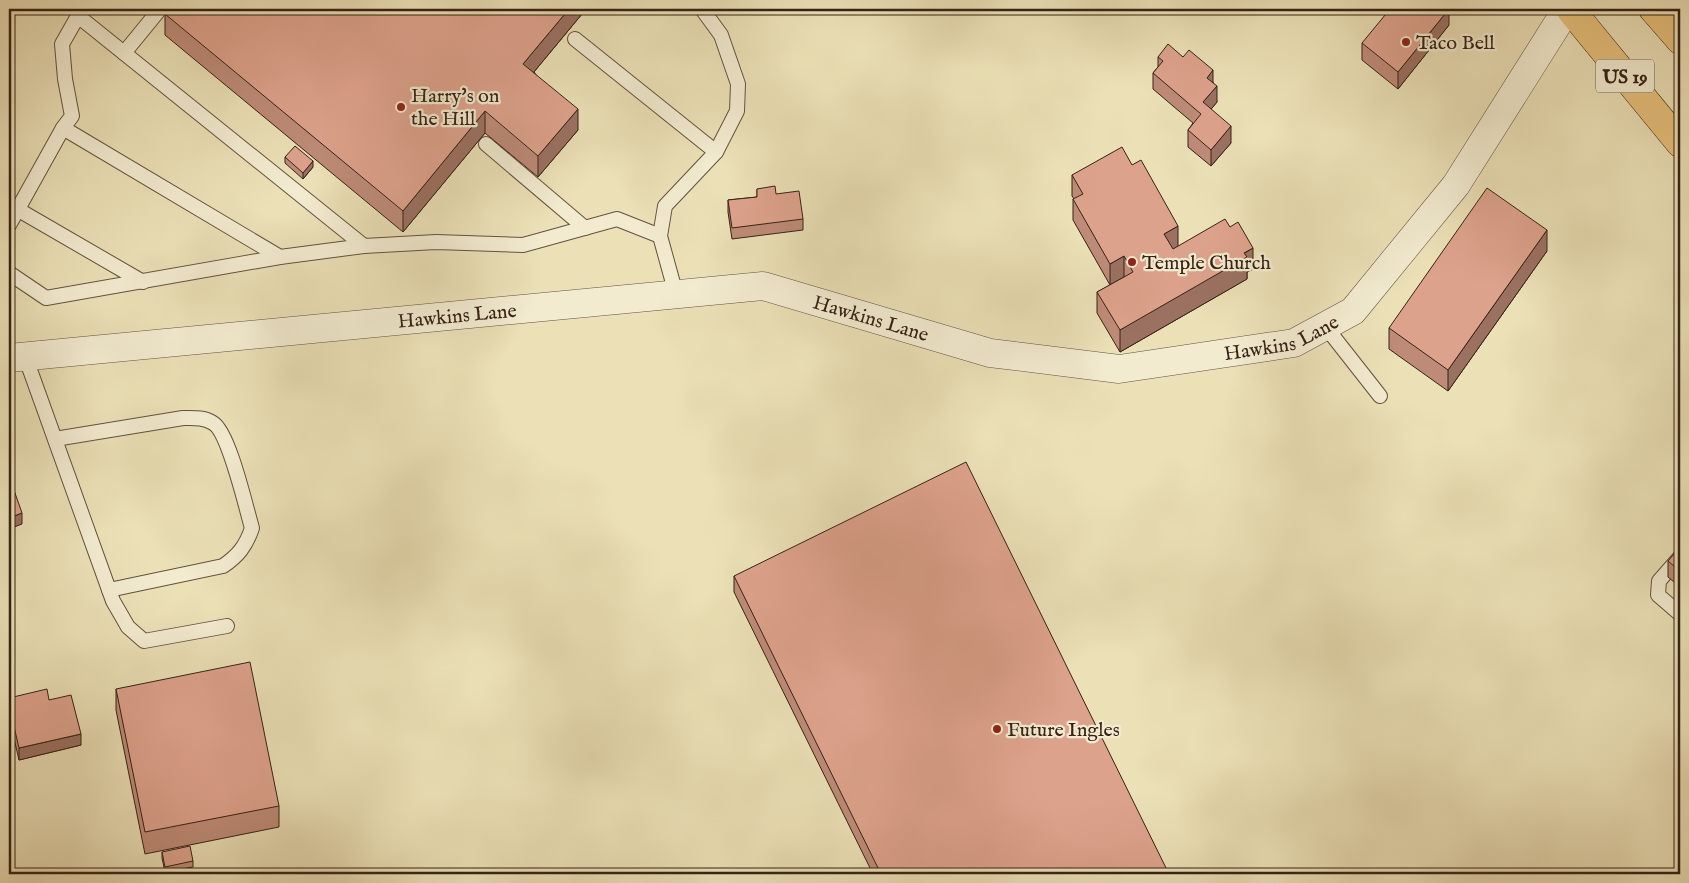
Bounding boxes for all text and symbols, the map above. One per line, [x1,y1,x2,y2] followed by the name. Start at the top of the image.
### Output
[1416,31,1495,56] place label: Taco Bell
[1400,36,1412,48] marker: Taco Bell
[1596,59,1654,92] road number: US 19
[411,84,500,132] place label: Harry's on the Hill
[395,101,407,113] marker: Harry's on the Hill
[1142,251,1271,276] place label: Temple Church
[1126,256,1138,268] marker: Temple Church
[810,290,931,348] street label: Hawkins Lane
[396,299,518,335] street label: Hawkins Lane
[1222,310,1343,367] street label: Hawkins Lane
[1007,718,1120,743] place label: Future Ingles
[991,723,1003,735] marker: Future Ingles

